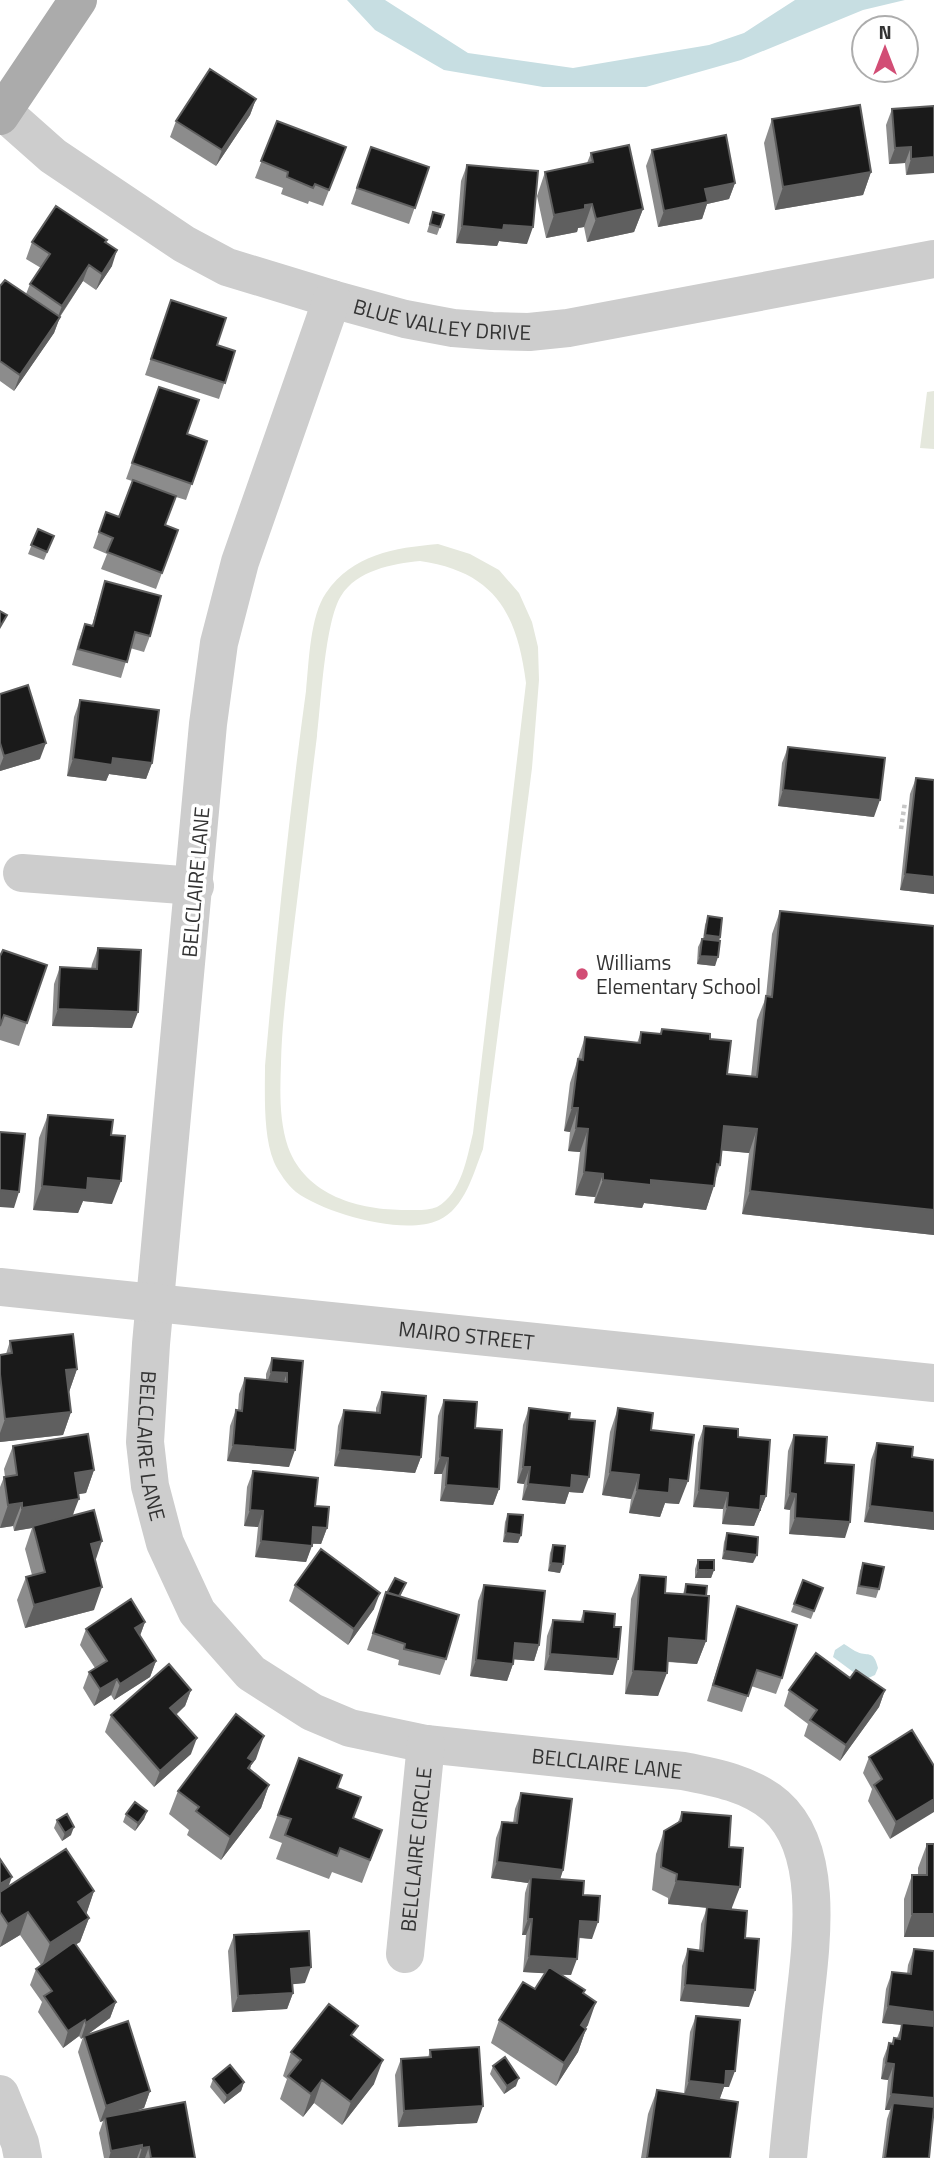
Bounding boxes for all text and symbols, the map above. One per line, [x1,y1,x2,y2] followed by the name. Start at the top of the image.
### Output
[850,14,920,84] north arrow
[878,17,892,46] text: N
[350,290,532,348] street label: BLUE VALLEY DRIVE
[172,805,218,959] street label: BELCLAIRE LANE
[596,946,761,1002] place label: Williams Elementary School
[574,966,590,982] marker: Williams Elementary School
[397,1312,536,1358] street label: MAIRO STREET
[129,1370,174,1524] street label: BELCLAIRE LANE
[530,1739,684,1787] street label: BELCLAIRE LANE
[391,1766,440,1933] street label: BELCLAIRE CIRCLE

